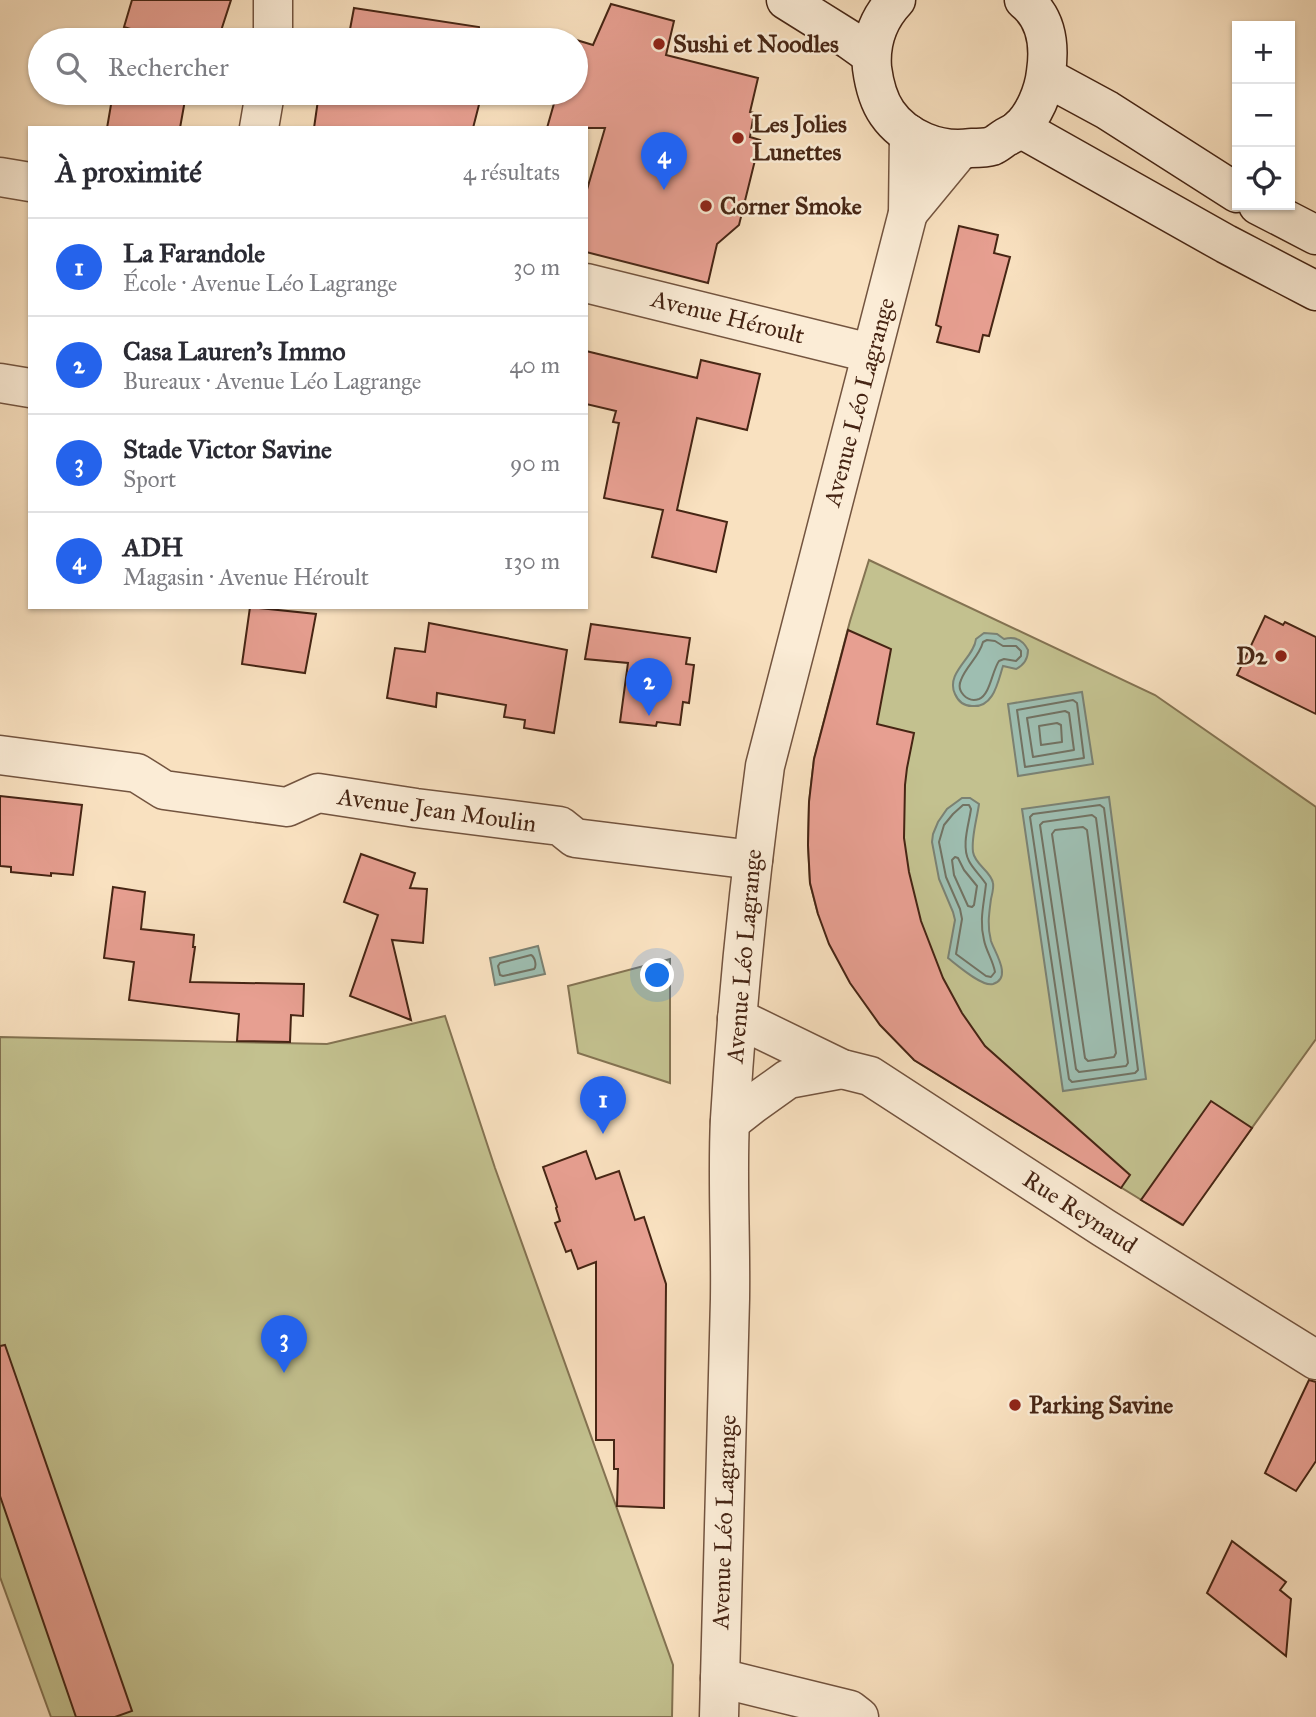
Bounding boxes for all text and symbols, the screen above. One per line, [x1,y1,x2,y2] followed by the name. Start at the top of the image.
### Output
[1232,21,1295,210] map controls
[1232,21,1295,84] button: +
[28,28,588,105] search box
[673,29,839,59] place label: Sushi et Noodles
[651,36,667,52] marker: Sushi et Noodles
[52,48,90,86] icon: search
[108,51,229,83] text: Rechercher
[1232,84,1295,147] button: −
[752,109,847,167] place label: Les Jolies Lunettes
[730,130,746,146] marker: Les Jolies Lunettes
[641,132,687,190] pin: 4
[1232,147,1295,210] button: locate
[56,154,202,190] text: À proximité
[463,158,560,186] text: 4 résultats
[720,191,862,221] place label: Corner Smoke
[698,198,714,214] marker: Corner Smoke
[123,237,265,269] text: La Farandole
[74,253,84,281] text: 1
[513,253,560,281] text: 30 m
[123,269,397,297] text: École · Avenue Léo Lagrange
[647,283,808,351] street label: Avenue Héroult
[816,294,901,511] street label: Avenue Léo Lagrange
[123,335,346,367] text: Casa Lauren's Immo
[73,351,85,379] text: 2
[510,351,560,379] text: 40 m
[123,367,421,395] text: Bureaux · Avenue Léo Lagrange
[123,433,332,465] text: Stade Victor Savine
[74,449,84,477] text: 3
[510,449,560,477] text: 90 m
[123,465,176,493] text: Sport
[123,531,183,563] text: ADH
[73,547,85,575] text: 4
[504,547,560,575] text: 130 m
[123,563,369,591] text: Magasin · Avenue Héroult
[1236,641,1268,671] place label: D2
[1273,648,1289,664] marker: D2
[626,658,672,716] pin: 2
[335,781,538,839] street label: Avenue Jean Moulin
[720,848,768,1065] street label: Avenue Léo Lagrange
[640,958,674,992] your location
[580,1076,626,1134] pin: 1
[1017,1164,1143,1260] street label: Rue Reynaud
[261,1315,307,1373] pin: 3
[1029,1390,1173,1420] place label: Parking Savine
[1007,1397,1023,1413] marker: Parking Savine
[705,1414,743,1631] street label: Avenue Léo Lagrange

